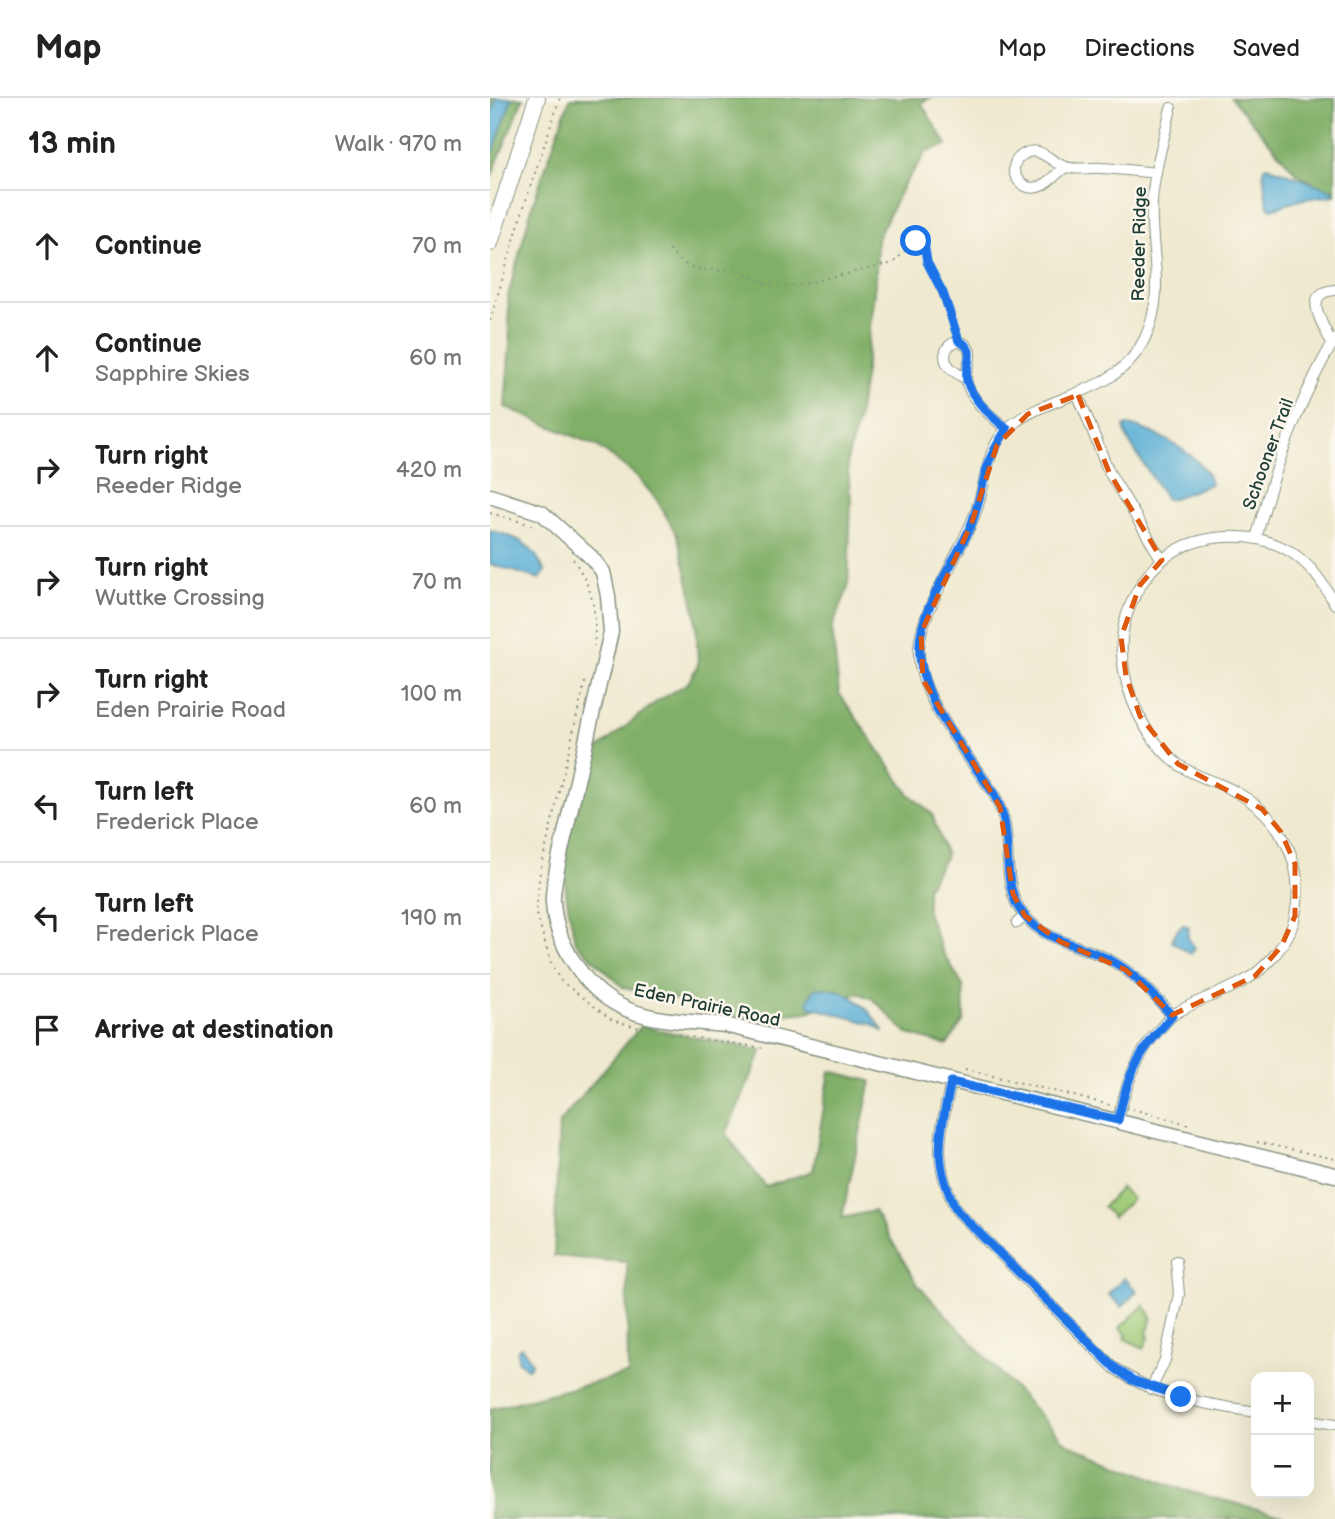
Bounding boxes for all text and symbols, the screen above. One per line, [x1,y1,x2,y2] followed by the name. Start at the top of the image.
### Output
[35,28,101,68] text: Map
[998,34,1046,63] text: Map
[1084,34,1195,63] text: Directions
[1233,34,1300,63] text: Saved
[28,126,116,162] text: 13 min
[335,130,462,158] text: Walk · 970 m
[1128,186,1151,302] street label: Reeder Ridge
[900,225,931,256] route start
[28,227,66,265] icon: ahead
[95,231,202,262] text: Continue
[412,232,462,260] text: 70 m
[95,329,202,360] text: Continue
[28,339,66,377] icon: ahead
[409,344,462,372] text: 60 m
[95,360,250,388] text: Sapphire Skies
[1239,396,1298,513] street label: Schooner Trail
[95,441,208,472] text: Turn right
[28,451,66,489] icon: right
[396,456,462,484] text: 420 m
[95,472,242,500] text: Reeder Ridge
[95,553,208,584] text: Turn right
[28,563,66,601] icon: right
[412,568,462,596] text: 70 m
[95,584,265,612] text: Wuttke Crossing
[95,665,208,696] text: Turn right
[28,675,66,713] icon: right
[401,680,462,708] text: 100 m
[95,696,286,724] text: Eden Prairie Road
[95,777,194,808] text: Turn left
[28,787,66,825] icon: left
[409,792,462,820] text: 60 m
[95,808,259,836] text: Frederick Place
[95,889,194,920] text: Turn left
[28,899,66,937] icon: left
[401,904,462,932] text: 190 m
[95,920,259,948] text: Frederick Place
[632,980,782,1031] street label: Eden Prairie Road
[28,1011,66,1049] icon: arrive
[95,1015,334,1046] text: Arrive at destination
[1251,1372,1314,1498] map controls
[1251,1372,1314,1435] button: +
[1165,1381,1196,1412] route end
[1251,1435,1314,1498] button: −

